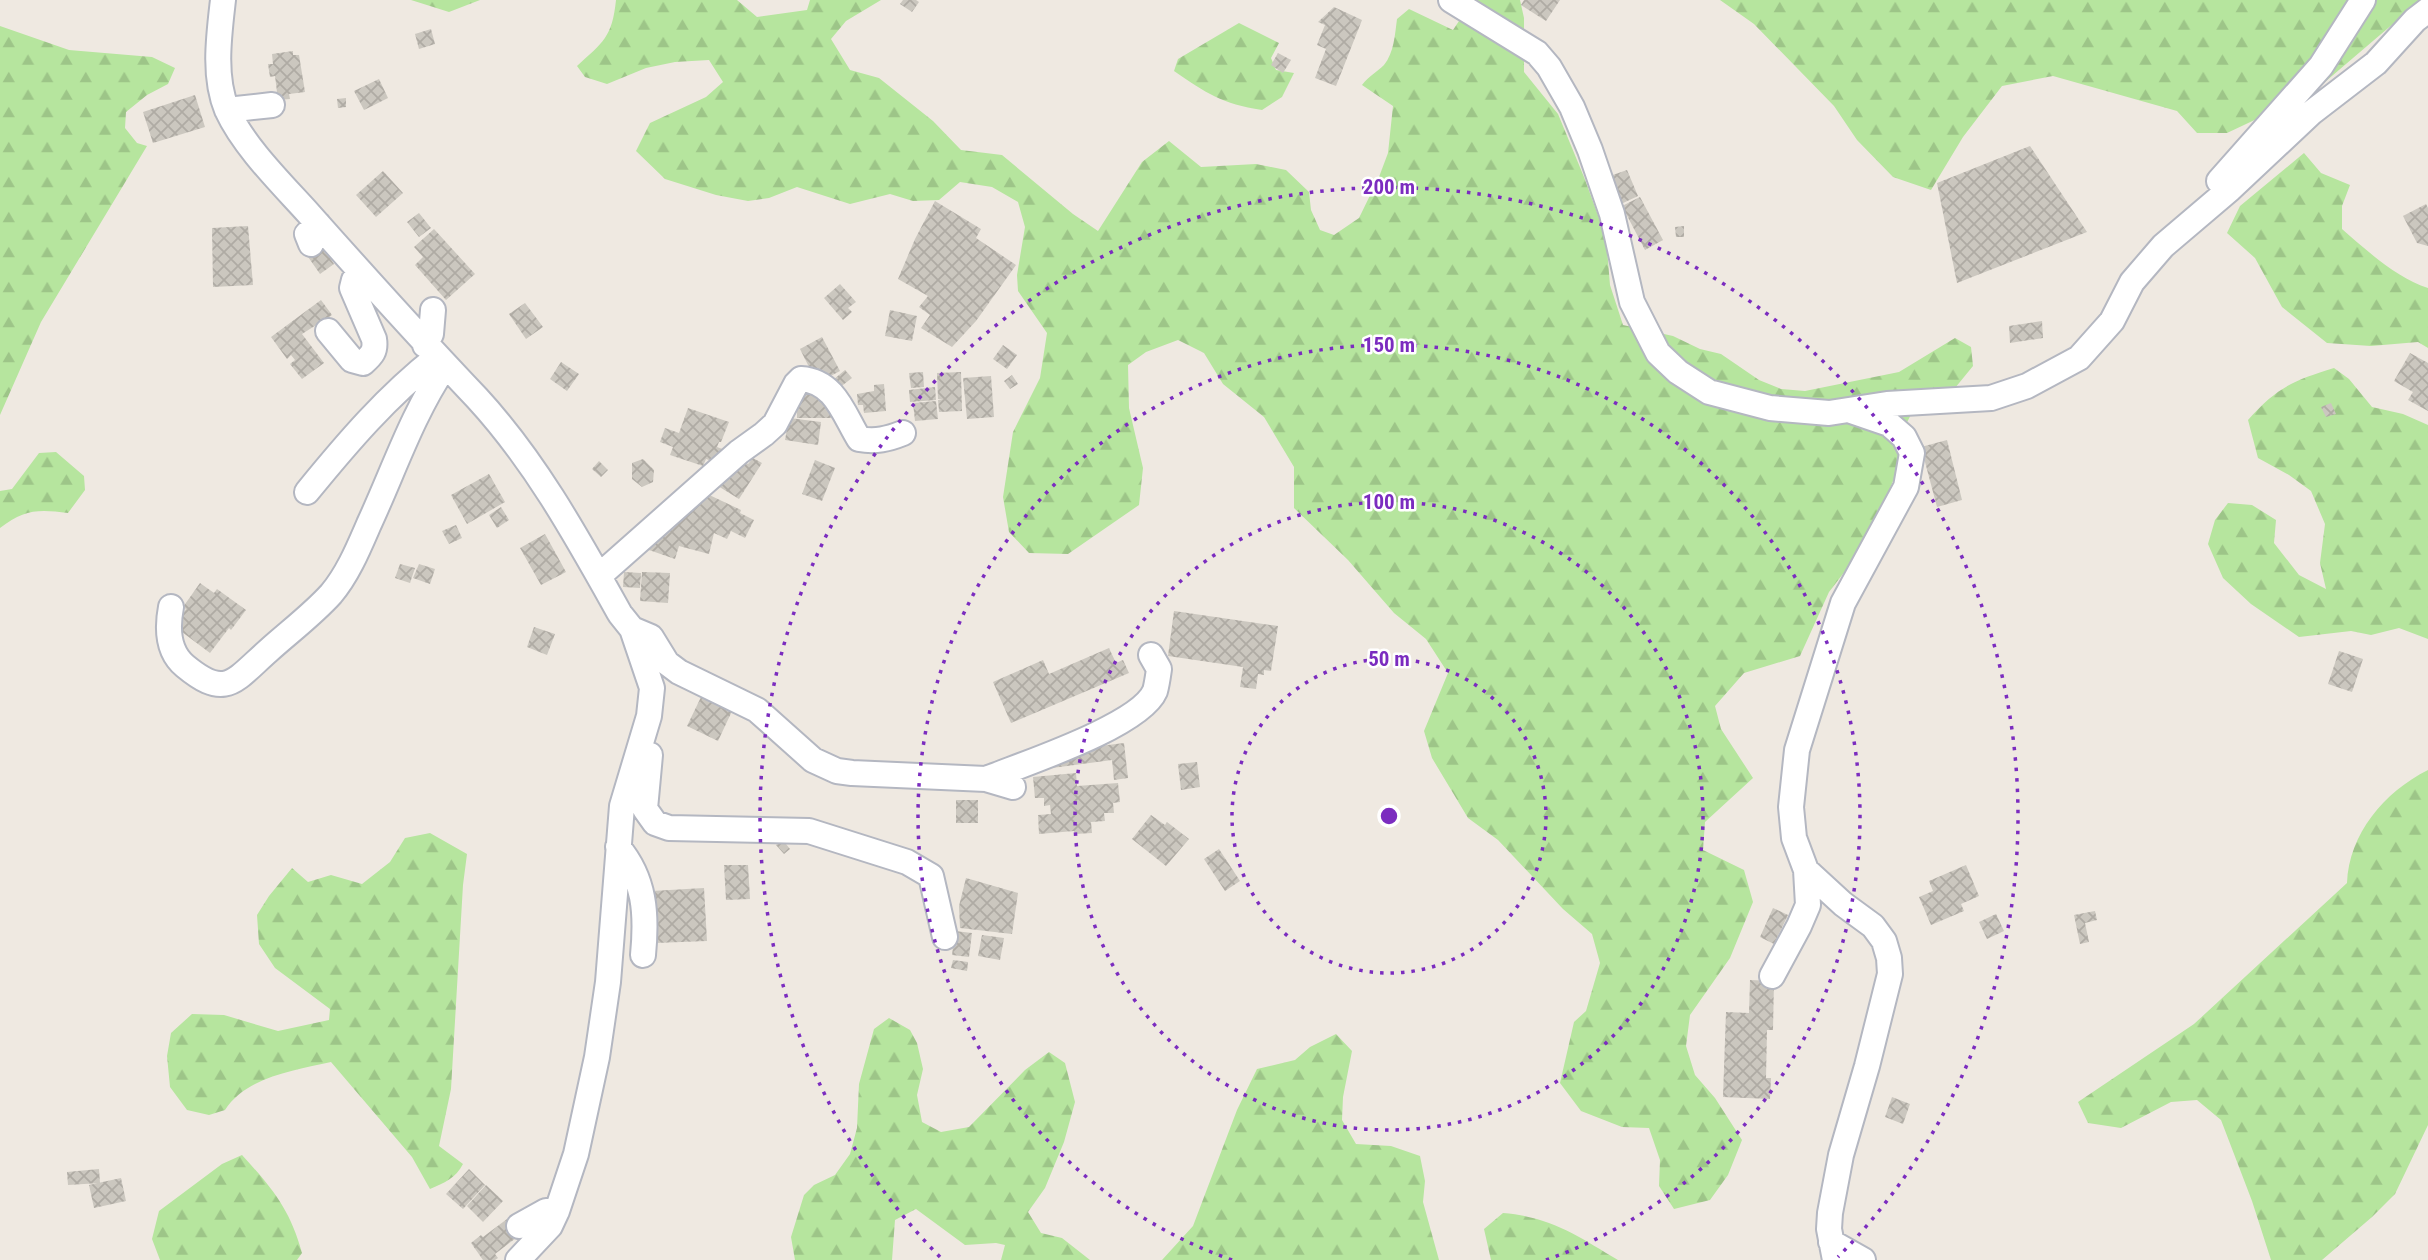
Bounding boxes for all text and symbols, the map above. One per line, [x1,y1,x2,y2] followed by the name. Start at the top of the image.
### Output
[1363,175,1415,199] text: 200 m
[1363,333,1415,357] text: 150 m
[1363,490,1415,514] text: 100 m
[1368,647,1410,671] text: 50 m
[1377,804,1401,828] centre of rings

